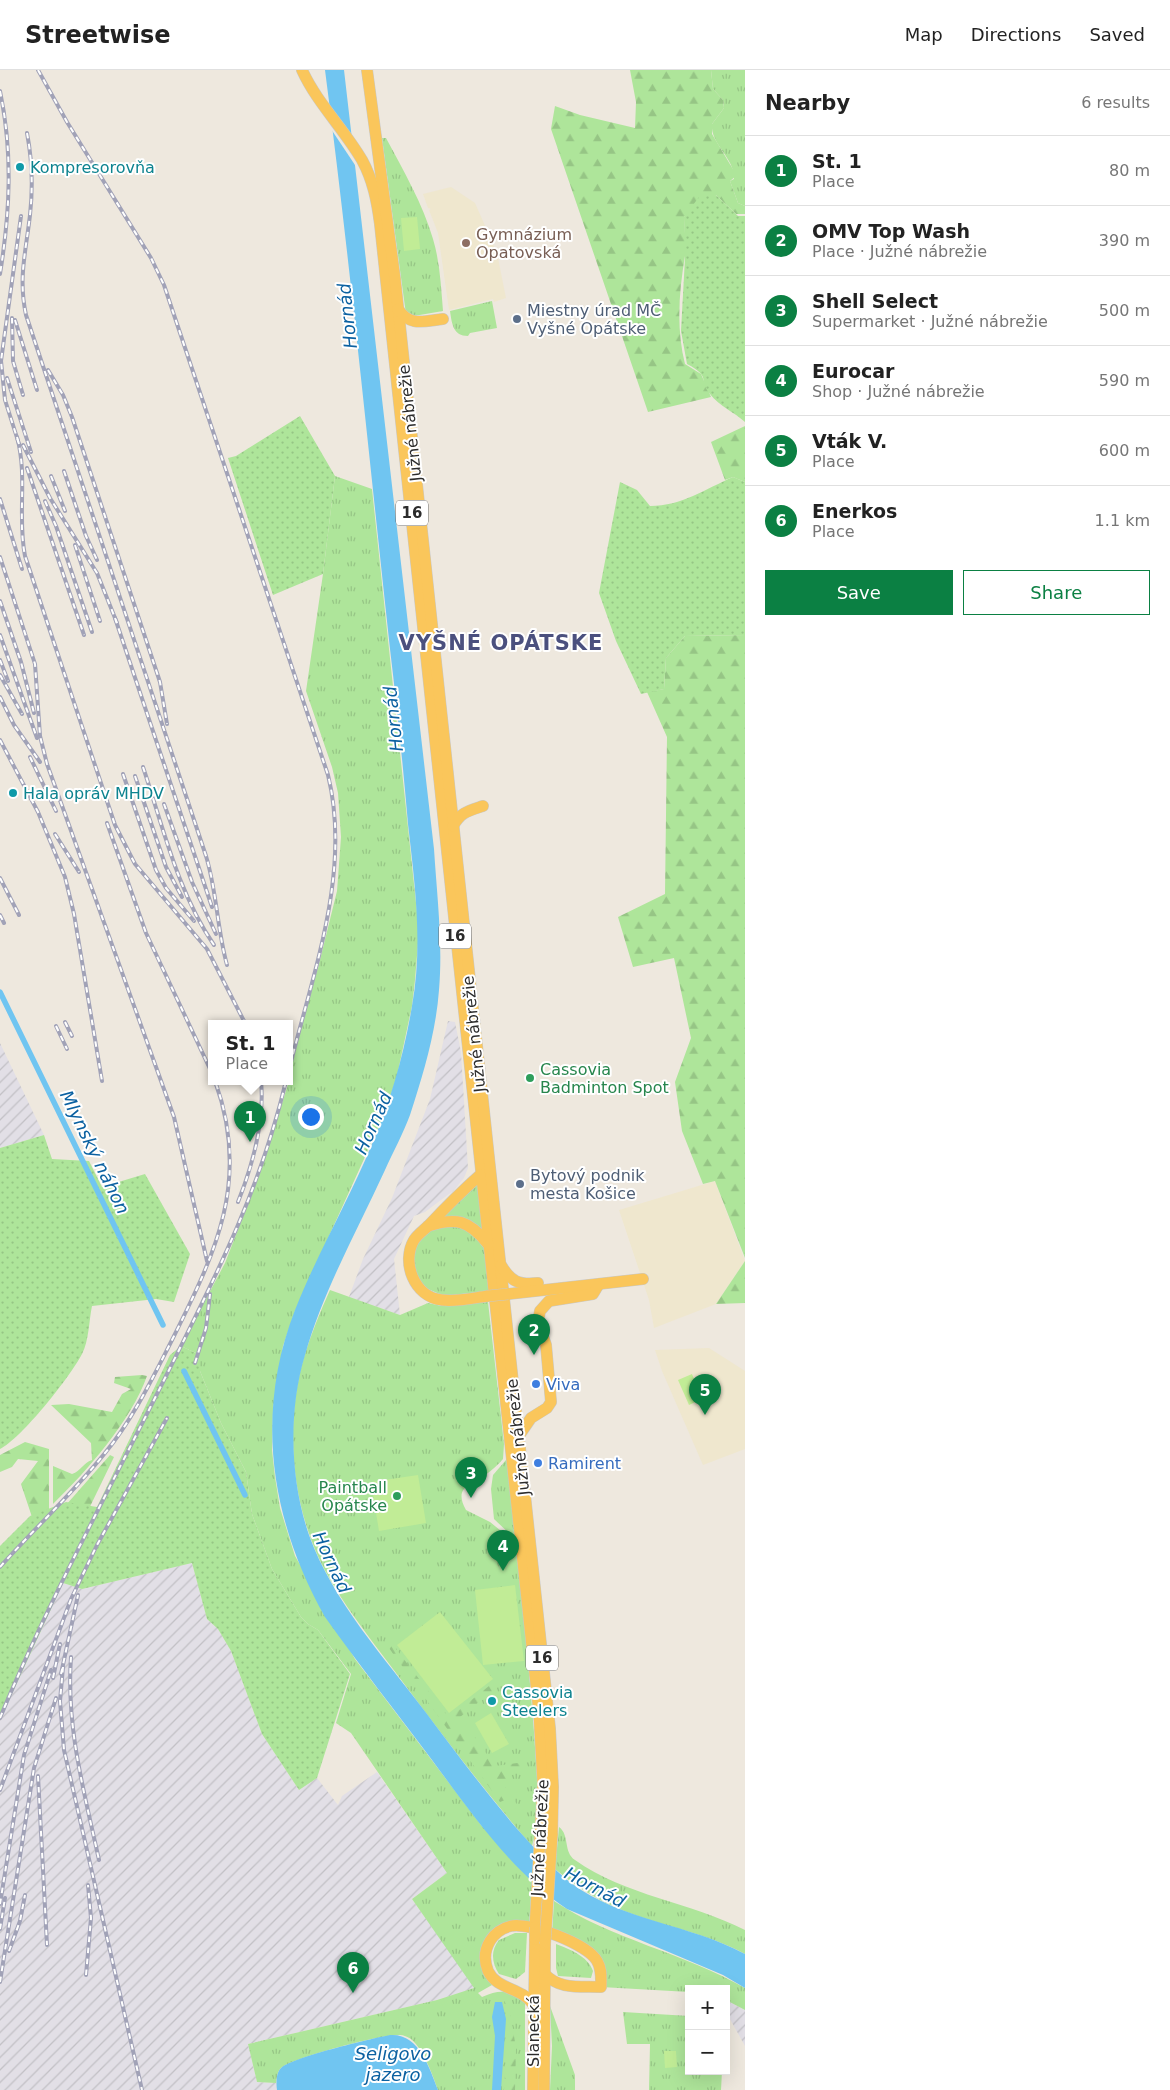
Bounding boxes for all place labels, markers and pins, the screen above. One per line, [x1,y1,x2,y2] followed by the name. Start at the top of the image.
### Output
[30,158,155,177] place label: Kompresorovňa
[14,161,26,173] marker: Kompresorovňa
[476,225,572,262] place label: Gymnázium Opatovská
[460,237,472,249] marker: Gymnázium Opatovská
[527,301,661,338] place label: Miestny úrad MČ Vyšné Opátske
[511,313,523,325] marker: Miestny úrad MČ Vyšné Opátske
[23,784,164,803] place label: Hala opráv MHDV
[7,787,19,799] marker: Hala opráv MHDV
[540,1060,669,1097] place label: Cassovia Badminton Spot
[524,1072,536,1084] marker: Cassovia Badminton Spot
[234,1101,266,1142] pin: 1
[530,1166,645,1203] place label: Bytový podnik mesta Košice
[514,1178,526,1190] marker: Bytový podnik mesta Košice
[518,1314,550,1355] pin: 2
[689,1374,721,1415] pin: 5
[546,1375,580,1394] place label: Viva
[530,1378,542,1390] marker: Viva
[548,1454,621,1473] place label: Ramirent
[455,1457,487,1498] pin: 3
[532,1457,544,1469] marker: Ramirent
[319,1478,387,1515] place label: Paintball Opátske
[391,1490,403,1502] marker: Paintball Opátske
[487,1530,519,1571] pin: 4
[502,1683,573,1720] place label: Cassovia Steelers
[486,1695,498,1707] marker: Cassovia Steelers
[337,1952,369,1993] pin: 6

